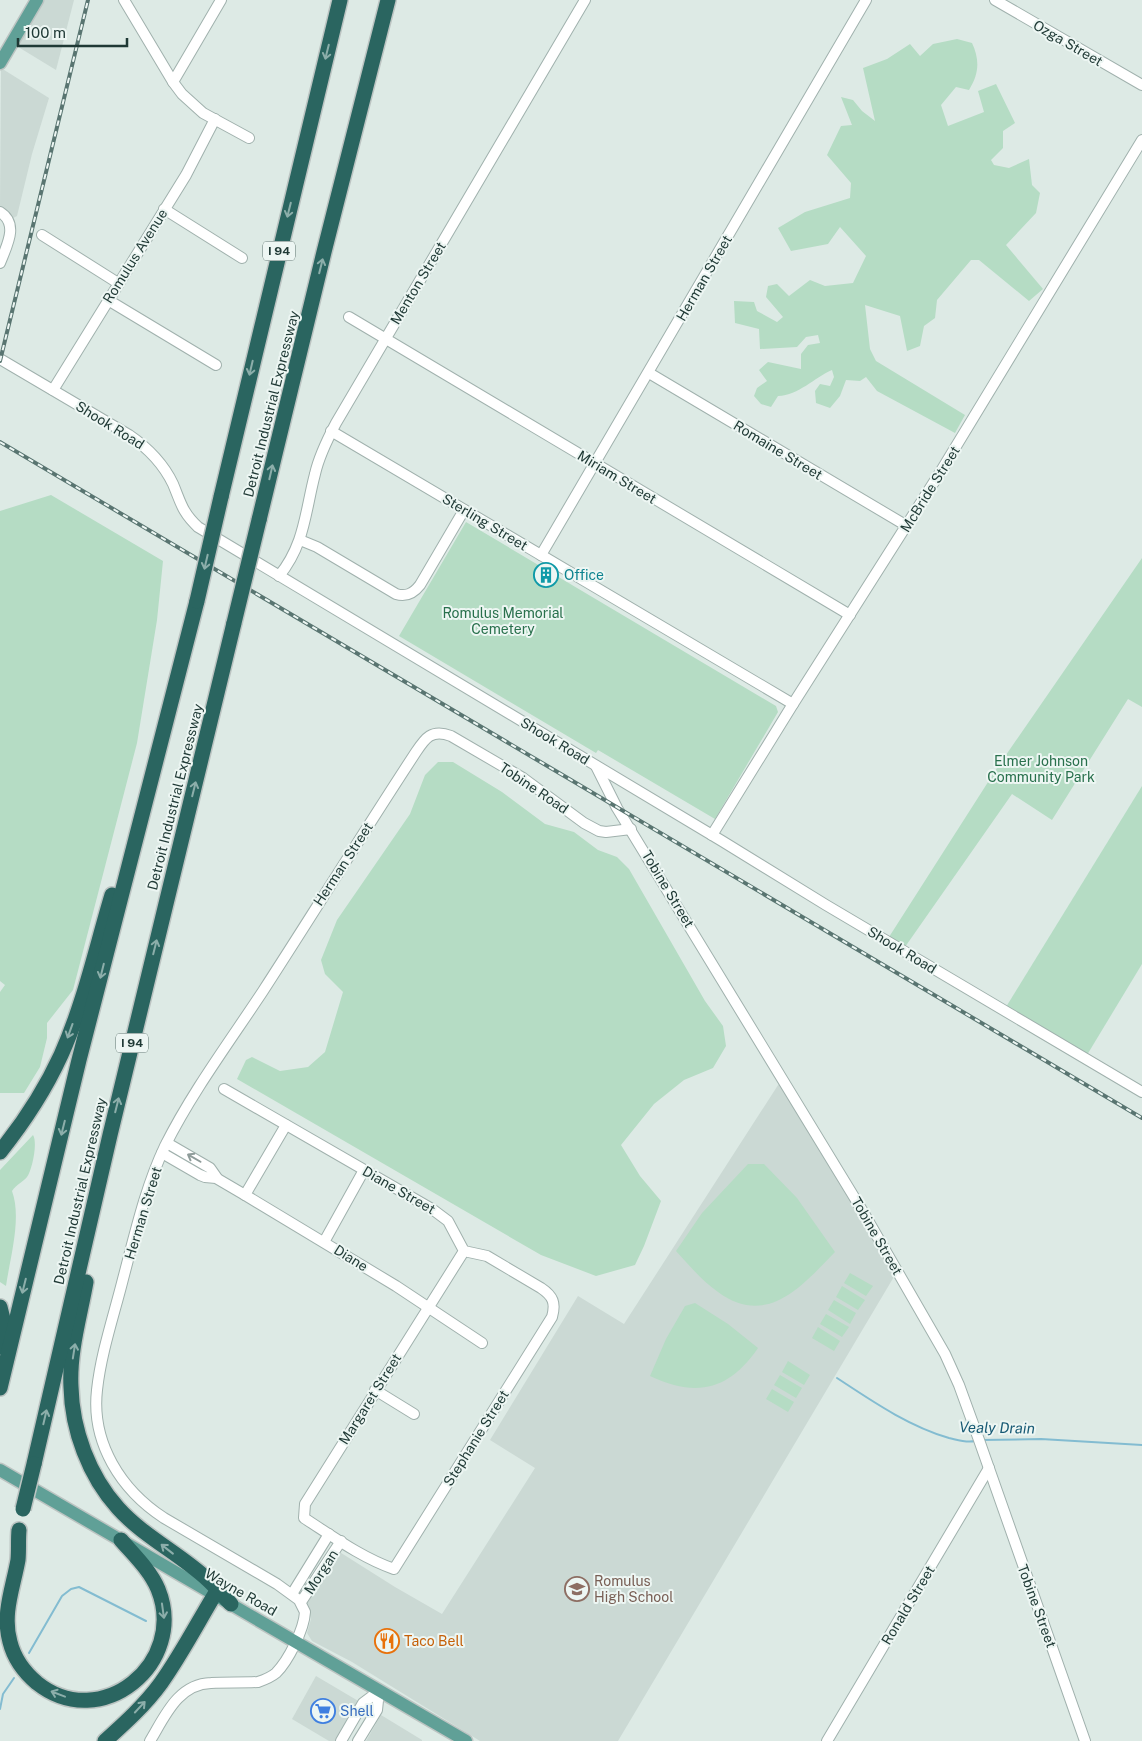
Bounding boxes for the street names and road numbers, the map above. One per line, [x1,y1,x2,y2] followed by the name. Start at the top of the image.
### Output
[1030,17,1106,69] street label: Ozga Street
[100,206,170,306] street label: Romulus Avenue
[673,232,735,324] street label: Herman Street
[387,239,449,327] street label: Menton Street
[263,242,295,260] road number: I 94
[240,309,302,499] street label: Detroit Industrial Expressway
[73,398,147,452] street label: Shook Road
[731,417,825,483] street label: Romaine Street
[897,443,963,535] street label: McBride Street
[575,447,659,507] street label: Miriam Street
[439,490,531,554] street label: Sterling Street
[144,702,206,892] street label: Detroit Industrial Expressway
[518,714,592,768] street label: Shook Road
[497,759,571,817] street label: Tobine Road
[310,819,376,909] street label: Herman Street
[639,847,697,931] street label: Tobine Street
[865,923,939,977] street label: Shook Road
[116,1034,148,1052] road number: I 94
[51,1095,109,1286] street label: Detroit Industrial Expressway
[360,1163,438,1217] street label: Diane Street
[121,1165,165,1261] street label: Herman Street
[848,1194,906,1278] street label: Tobine Street
[331,1241,371,1275] street label: Diane
[336,1351,404,1447] street label: Margaret Street
[440,1387,512,1489] street label: Stephanie Street
[301,1547,341,1597] street label: Morgan
[1015,1562,1059,1650] street label: Tobine Street
[878,1563,938,1647] street label: Ronald Street
[202,1565,280,1619] street label: Wayne Road

